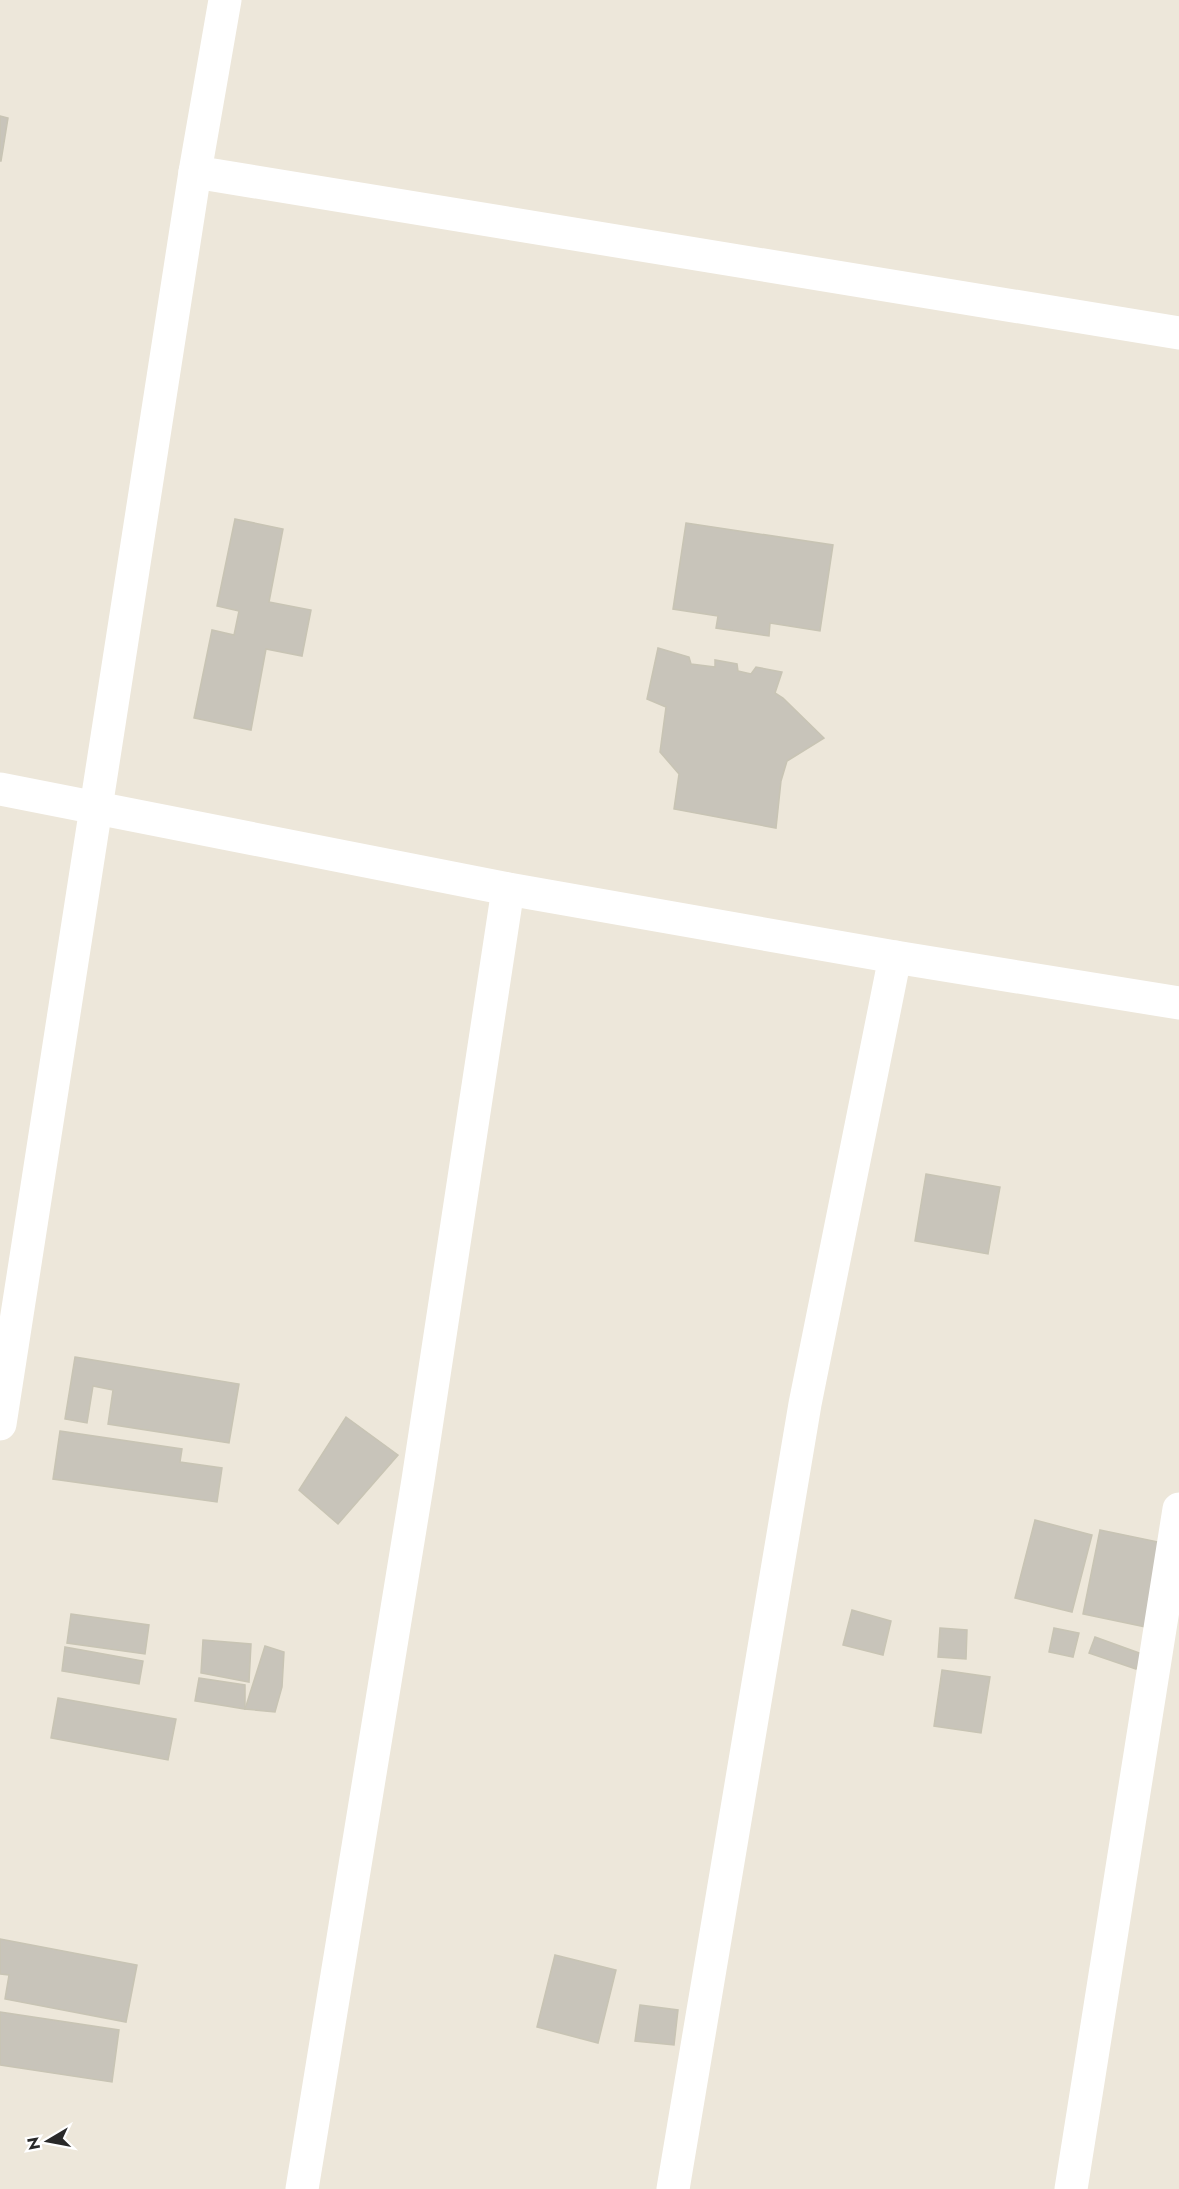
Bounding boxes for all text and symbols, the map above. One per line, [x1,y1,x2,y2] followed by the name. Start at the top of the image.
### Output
[18,2111,78,2171] north arrow
[21,2135,46,2152] text: N

